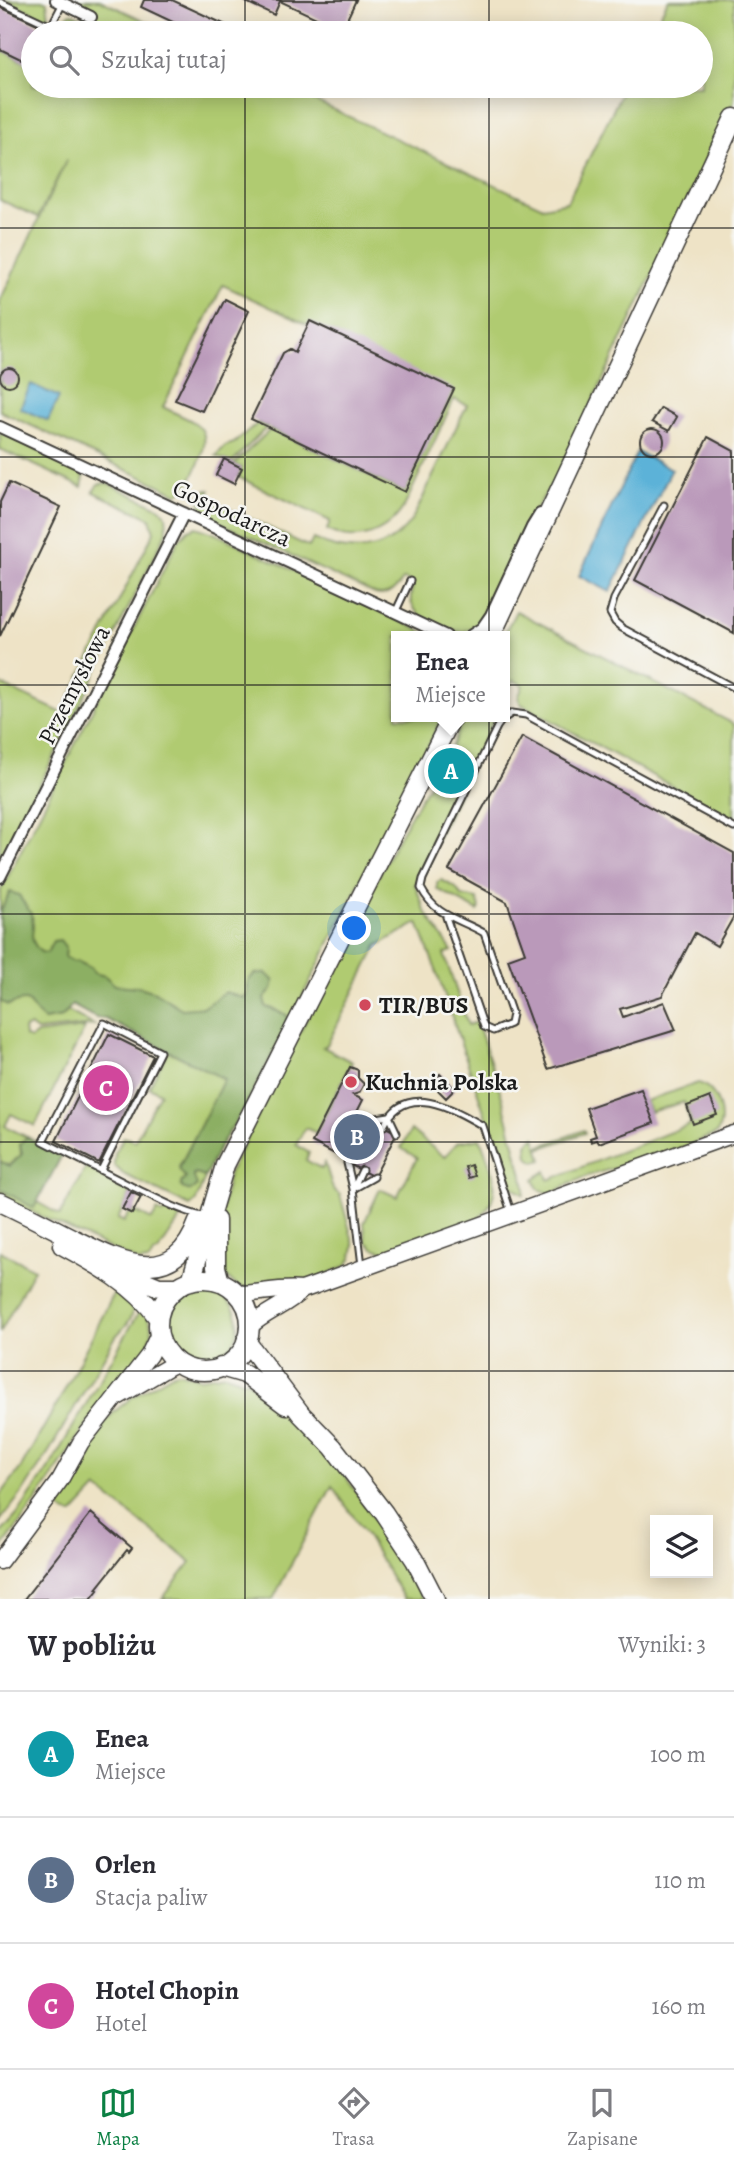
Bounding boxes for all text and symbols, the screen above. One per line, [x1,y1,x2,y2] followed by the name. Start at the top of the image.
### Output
[21,21,713,98] search box
[45,41,83,79] icon: search
[101,42,227,77] text: Szukaj tutaj
[168,472,297,555] street label: Gospodarcza
[30,619,118,750] street label: Przemysłowa
[391,631,510,722] popup
[415,644,469,679] text: Enea
[415,679,486,710] text: Miejsce
[428,745,474,797] pin: A
[337,911,371,945] your location
[379,989,468,1021] place label: TIR/BUS
[357,997,373,1013] marker: TIR/BUS
[83,1062,129,1114] pin: C
[365,1066,518,1098] place label: Kuchnia Polska
[343,1074,359,1090] marker: Kuchnia Polska
[334,1111,380,1163] pin: B
[650,1515,713,1578] map controls
[650,1515,713,1578] button: layers
[28,1625,156,1665] text: W pobliżu
[618,1629,706,1660] text: Wyniki: 3
[95,1721,149,1756] text: Enea
[44,1739,58,1770] text: A
[650,1739,706,1770] text: 100 m
[95,1756,166,1787] text: Miejsce
[95,1847,156,1882] text: Orlen
[44,1865,58,1896] text: B
[654,1865,706,1896] text: 110 m
[95,1882,207,1913] text: Stacja paliw
[95,1973,239,2008] text: Hotel Chopin
[44,1991,58,2022] text: C
[652,1991,706,2022] text: 160 m
[95,2008,147,2039] text: Hotel
[96,2084,140,2152] tab: Mapa
[332,2084,375,2152] tab: Trasa
[567,2084,638,2152] tab: Zapisane

